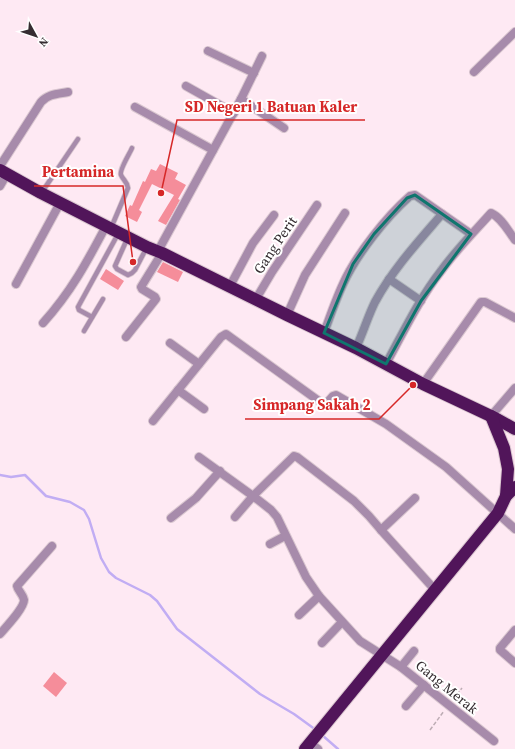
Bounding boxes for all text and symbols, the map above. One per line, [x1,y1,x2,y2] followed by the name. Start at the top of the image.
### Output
[16,16,56,56] north arrow
[35,34,52,50] text: N
[177,93,365,120] callout: SD Negeri 1 Batuan Kaler
[185,96,357,117] text: SD Negeri 1 Batuan Kaler
[34,159,123,186] callout: Pertamina
[42,161,115,182] text: Pertamina
[248,212,302,278] street label: Gang Perit
[245,392,379,419] callout: Simpang Sakah 2
[253,394,371,415] text: Simpang Sakah 2
[411,655,483,719] street label: Gang Merak

